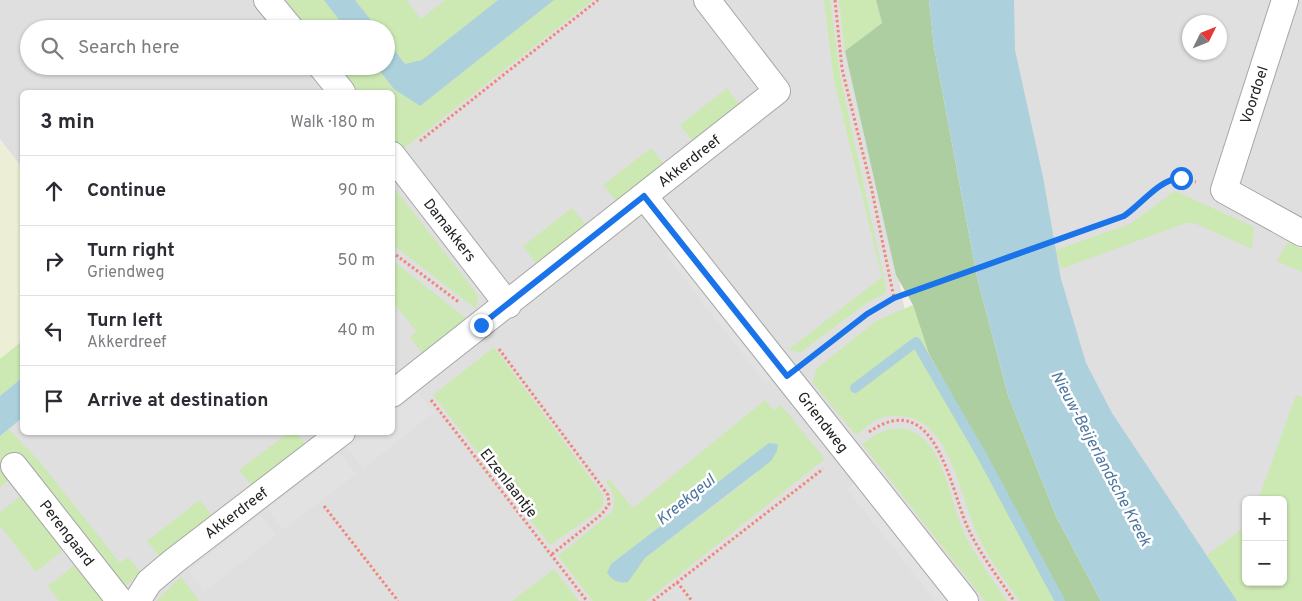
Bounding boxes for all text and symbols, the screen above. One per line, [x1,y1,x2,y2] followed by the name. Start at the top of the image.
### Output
[1182,15,1227,60] north arrow
[20,20,395,75] search box
[38,34,66,62] icon: search
[78,36,180,60] text: Search here
[1237,64,1274,127] street label: Voordoel
[40,109,95,136] text: 3 min
[290,113,375,133] text: Walk · 180 m
[655,132,725,193] street label: Akkerdreef
[1170,167,1193,190] route start
[40,177,68,205] icon: ahead
[87,179,166,203] text: Continue
[338,181,375,201] text: 90 m
[418,195,479,266] street label: Damakkers
[87,239,175,263] text: Turn right
[40,247,68,275] icon: right
[338,251,375,271] text: 50 m
[87,263,164,283] text: Griendweg
[87,309,163,333] text: Turn left
[470,314,493,337] route end
[40,317,68,345] icon: left
[337,321,375,341] text: 40 m
[87,333,166,353] text: Akkerdreef
[1046,368,1155,551] water label: Nieuw-Beijerlandsche Kreek
[40,387,68,415] icon: arrive
[792,388,852,457] street label: Griendweg
[87,389,268,413] text: Arrive at destination
[475,445,541,522] street label: Elzenlaantje
[653,470,720,530] water label: Kreekgeul
[201,484,272,544] street label: Akkerdreef
[1242,496,1287,586] map controls
[1242,496,1287,541] button: +
[34,497,97,571] street label: Perengaard
[1242,541,1287,586] button: −

